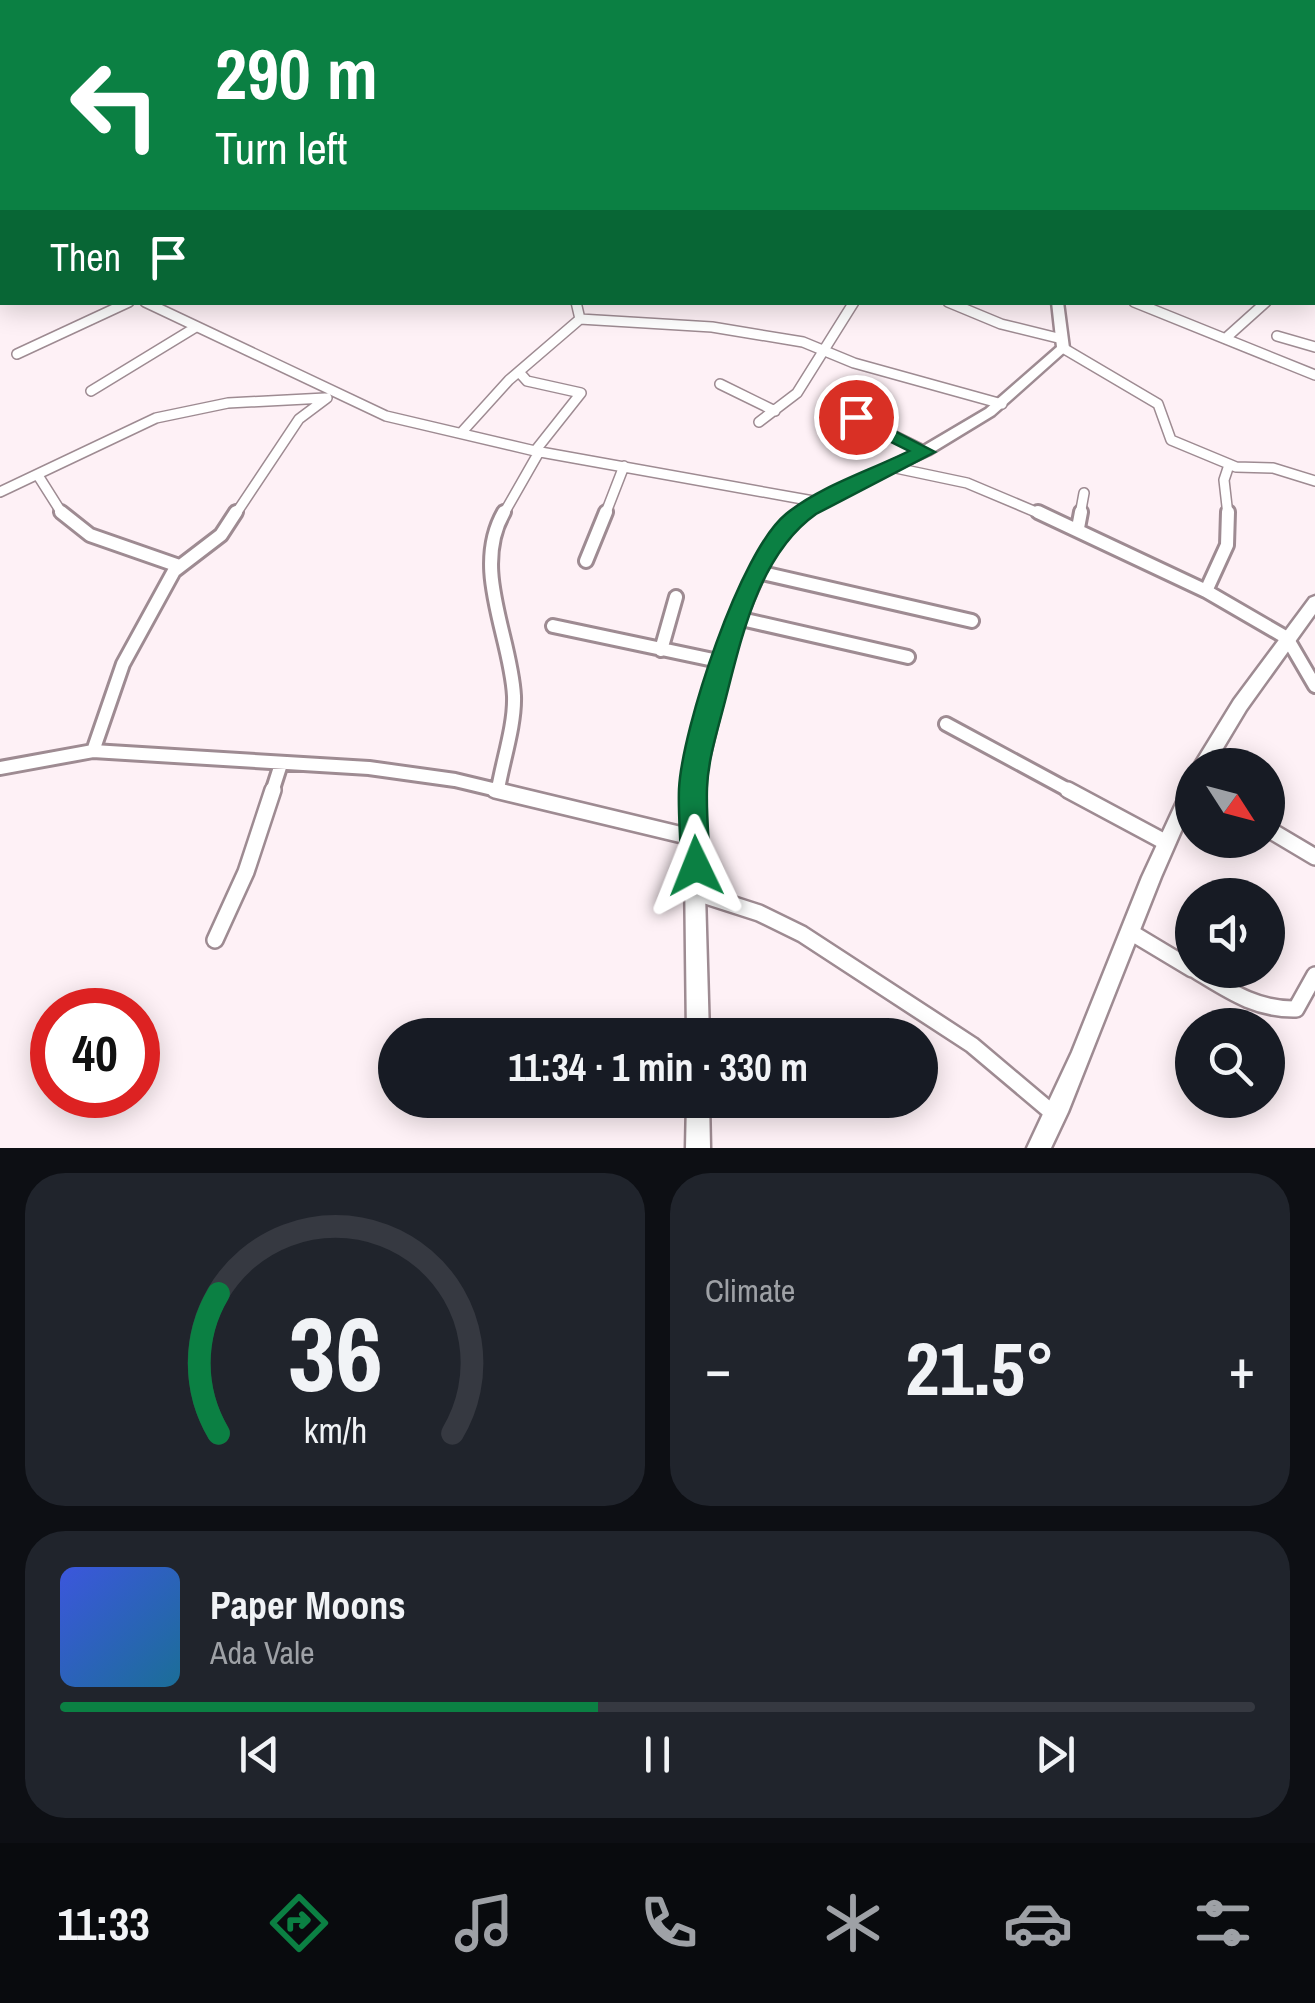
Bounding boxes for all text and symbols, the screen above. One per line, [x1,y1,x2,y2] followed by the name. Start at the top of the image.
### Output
[215,27,378,121] text: 290 m
[50,40,180,170] icon: left
[215,117,347,178] text: Turn left
[141,230,196,285] icon: arrive
[50,232,121,283] text: Then
[814,375,899,460] pin
[829,390,884,445] icon: arrive
[1175,748,1285,858] north arrow
[1175,748,1285,1118] map controls
[644,814,748,918] position arrow
[1175,878,1285,988] button: sound
[30,988,160,1118] speed limit sign: 40
[1175,1008,1285,1118] button: search
[508,1042,808,1093] text: 11:34 · 1 min · 330 m
[705,1269,795,1312] text: Climate
[288,1283,382,1423] text: 36
[905,1317,1055,1418] text: 21.5°
[705,1331,731,1405] text: −
[1229,1331,1255,1405] text: +
[303,1406,367,1454] text: km/h
[210,1580,406,1631] text: Paper Moons
[210,1631,315,1674] text: Ada Vale
[232,1727,287,1782] icon: previous
[630,1727,685,1782] icon: pause
[1028,1727,1083,1782] icon: next
[264,1888,334,1958] icon: directions
[449,1888,519,1958] icon: music
[634,1888,704,1958] icon: phone
[818,1888,888,1958] icon: climate
[1003,1888,1073,1958] icon: car
[1188,1888,1258,1958] icon: filters
[57,1893,150,1954] text: 11:33

